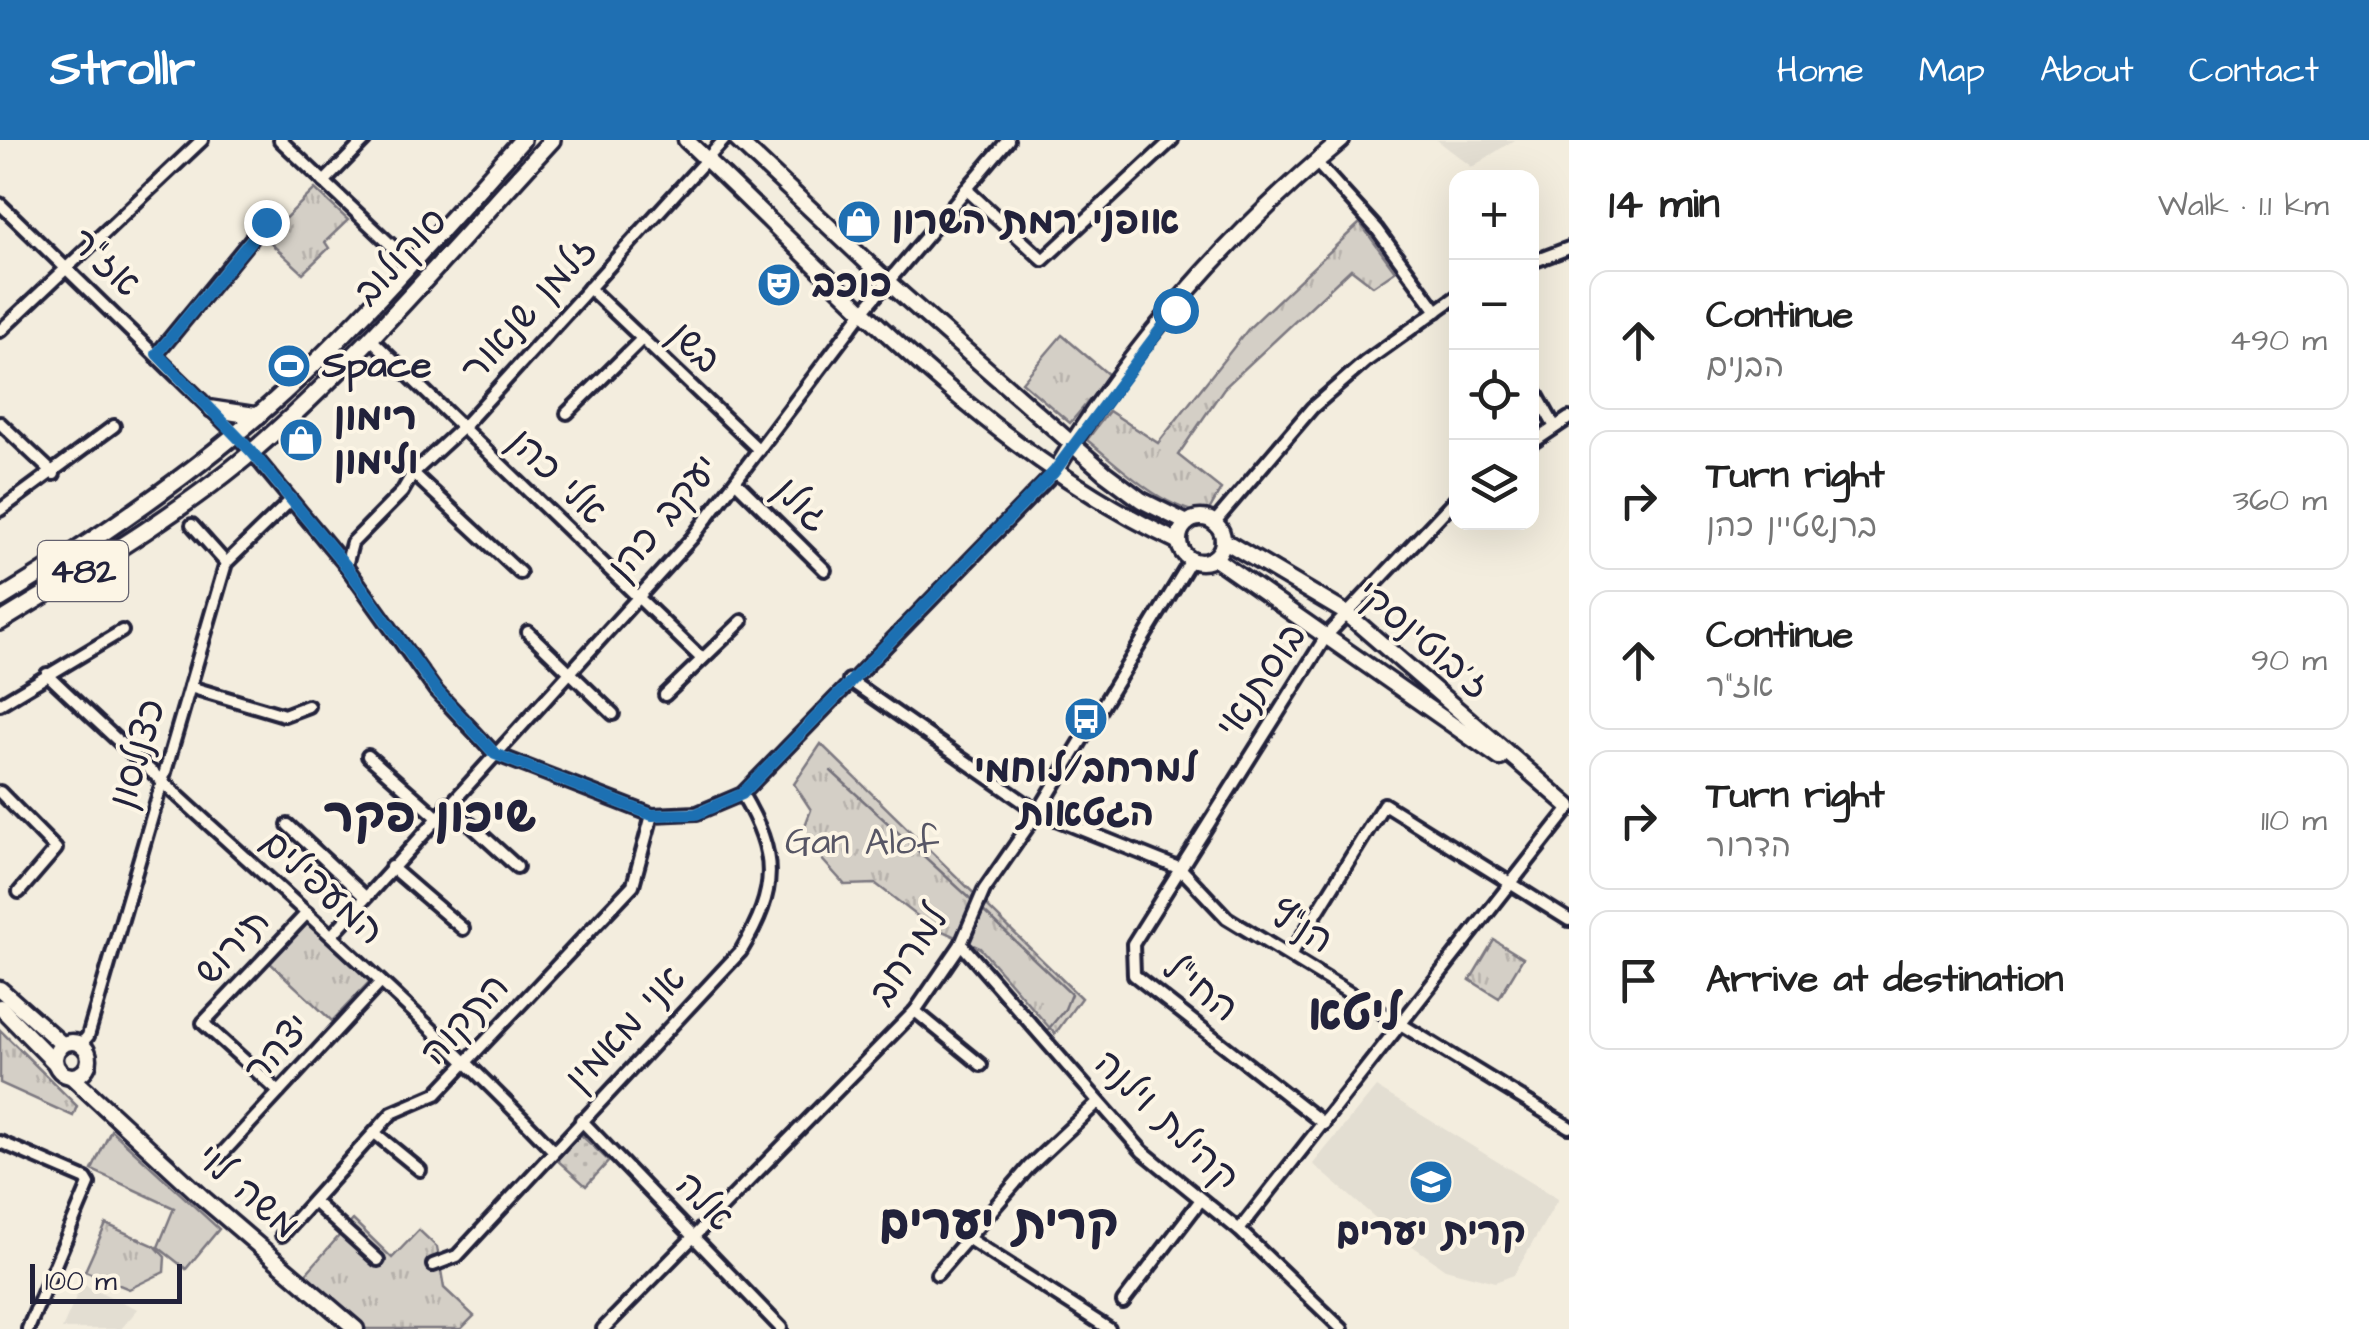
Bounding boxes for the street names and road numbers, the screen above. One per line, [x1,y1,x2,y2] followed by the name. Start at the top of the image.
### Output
[342,197,460,317] street label: סוקולוב
[58,217,152,309] street label: אז"ר
[449,225,609,395] street label: זלמן שנאור
[656,310,732,386] street label: בשן
[496,417,618,537] street label: אלי כהן
[596,444,732,592] street label: יעקב כהן
[761,465,841,545] street label: גולן
[38,541,128,601] road number: 482
[1345,568,1501,712] street label: ז'בוטינסקי
[1204,613,1320,749] street label: בוסתנאי
[97,693,179,815] street label: כצנלסון
[248,818,396,958] street label: המעפילים
[1260,889,1342,967] street label: הנ"ץ
[857,894,962,1016] street label: למרחב
[184,897,282,997] street label: תירוש
[1151,943,1249,1035] street label: החי"ל
[554,954,698,1104] street label: אני מאמין
[409,962,521,1078] street label: התקוה
[232,1003,324,1095] street label: יצהר
[1082,1038,1250,1204] street label: קהילת וילנה
[184,1132,310,1252] street label: משה לוי
[663,1161,745,1243] street label: אלה

